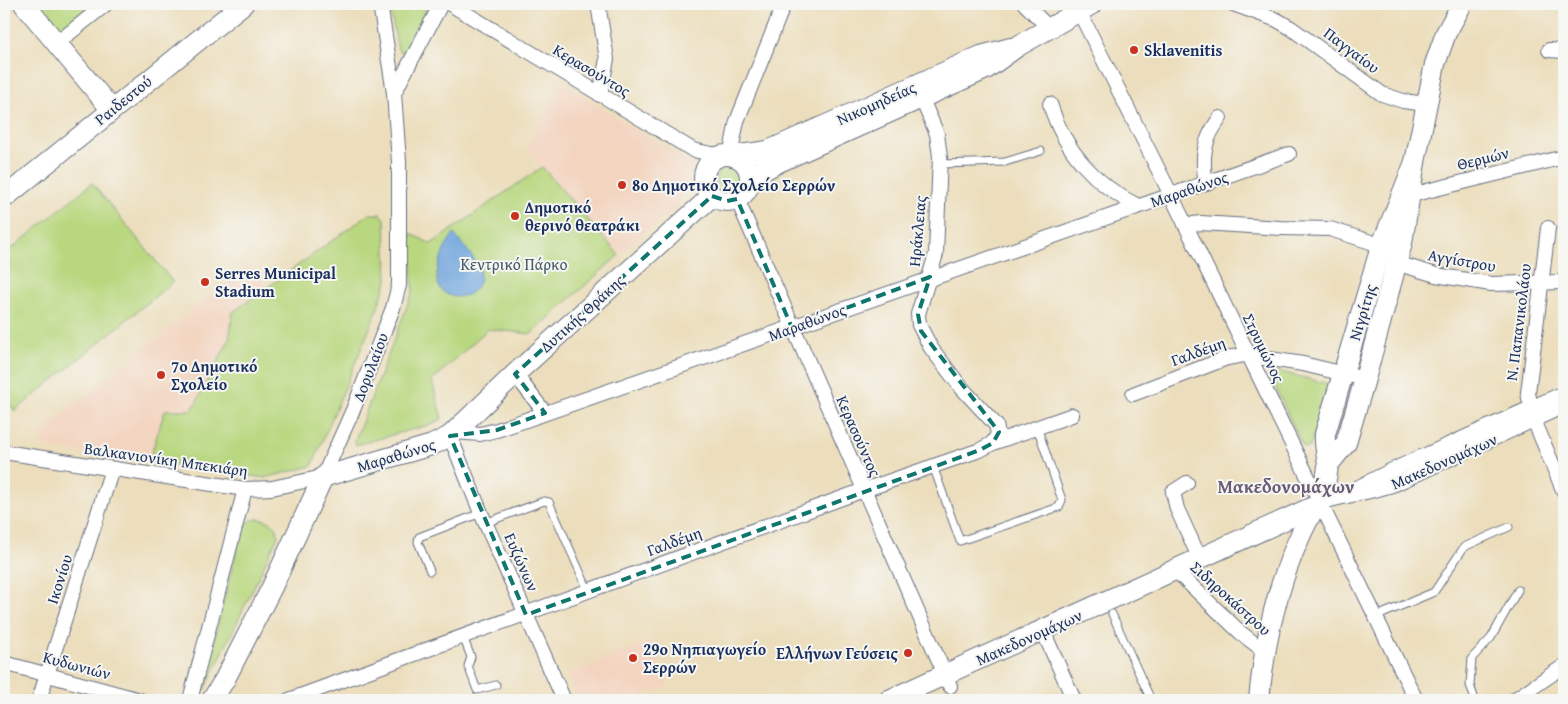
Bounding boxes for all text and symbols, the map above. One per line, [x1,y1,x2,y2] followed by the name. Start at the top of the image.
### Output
[1319,21,1385,79] street label: Παγγαίου
[549,37,636,103] street label: Κερασούντος
[1144,38,1223,62] place label: Sklavenitis
[1128,44,1140,56] marker: Sklavenitis
[89,69,157,131] street label: Ραιδεστού
[833,75,920,131] street label: Νικομηδείας
[1454,140,1512,176] street label: Θερμών
[1147,164,1231,213] street label: Μαραθώνος
[632,173,836,197] place label: 8ο Δημοτικό Σχολείο Σερρών
[616,179,628,191] marker: 8ο Δημοτικό Σχολείο Σερρών
[902,194,932,268] street label: Ηράκλειας
[524,195,641,237] place label: Δημοτικό θερινό θεατράκι
[509,210,521,222] marker: Δημοτικό θερινό θεατράκι
[1426,242,1498,278] street label: Αγγίστρου
[460,252,568,276] park label: Κεντρικό Πάρκο
[215,261,336,303] place label: Serres Municipal Stadium
[1499,262,1537,382] street label: Ν. Παπανικολάου
[534,268,630,358] street label: Δυτικής Θράκης
[199,276,211,288] marker: Serres Municipal Stadium
[1342,281,1382,343] street label: Νιγρίτης
[765,297,849,347] street label: Μαραθώνος
[1237,309,1291,387] street label: Στρυμώνος
[346,329,394,405] street label: Δορυλαίου
[1167,330,1229,372] street label: Γαλδέμη
[171,354,258,396] place label: 7ο Δημοτικό Σχολείο
[155,369,167,381] marker: 7ο Δημοτικό Σχολείο
[830,392,888,481] street label: Κερασούντος
[1387,427,1501,495] street label: Μακεδονομάχων
[354,432,438,478] street label: Μαραθώνος
[83,436,249,482] street label: Βαλκανιονίκη Μπεκιάρη
[1217,473,1355,500] district label: Μακεδονομάχων
[643,520,705,562] street label: Γαλδέμη
[498,529,546,595] street label: Ευζώνων
[40,551,78,607] street label: Ικονίου
[1185,555,1277,641] street label: Σιδηροκάστρου
[972,603,1086,671] street label: Μακεδονομάχων
[643,637,766,679] place label: 29ο Νηπιαγωγείο Σερρών
[776,641,899,665] place label: Ελλήνων Γεύσεις
[40,644,114,686] street label: Κυδωνιών
[902,647,914,659] marker: Ελλήνων Γεύσεις
[627,652,639,664] marker: 29ο Νηπιαγωγείο Σερρών

